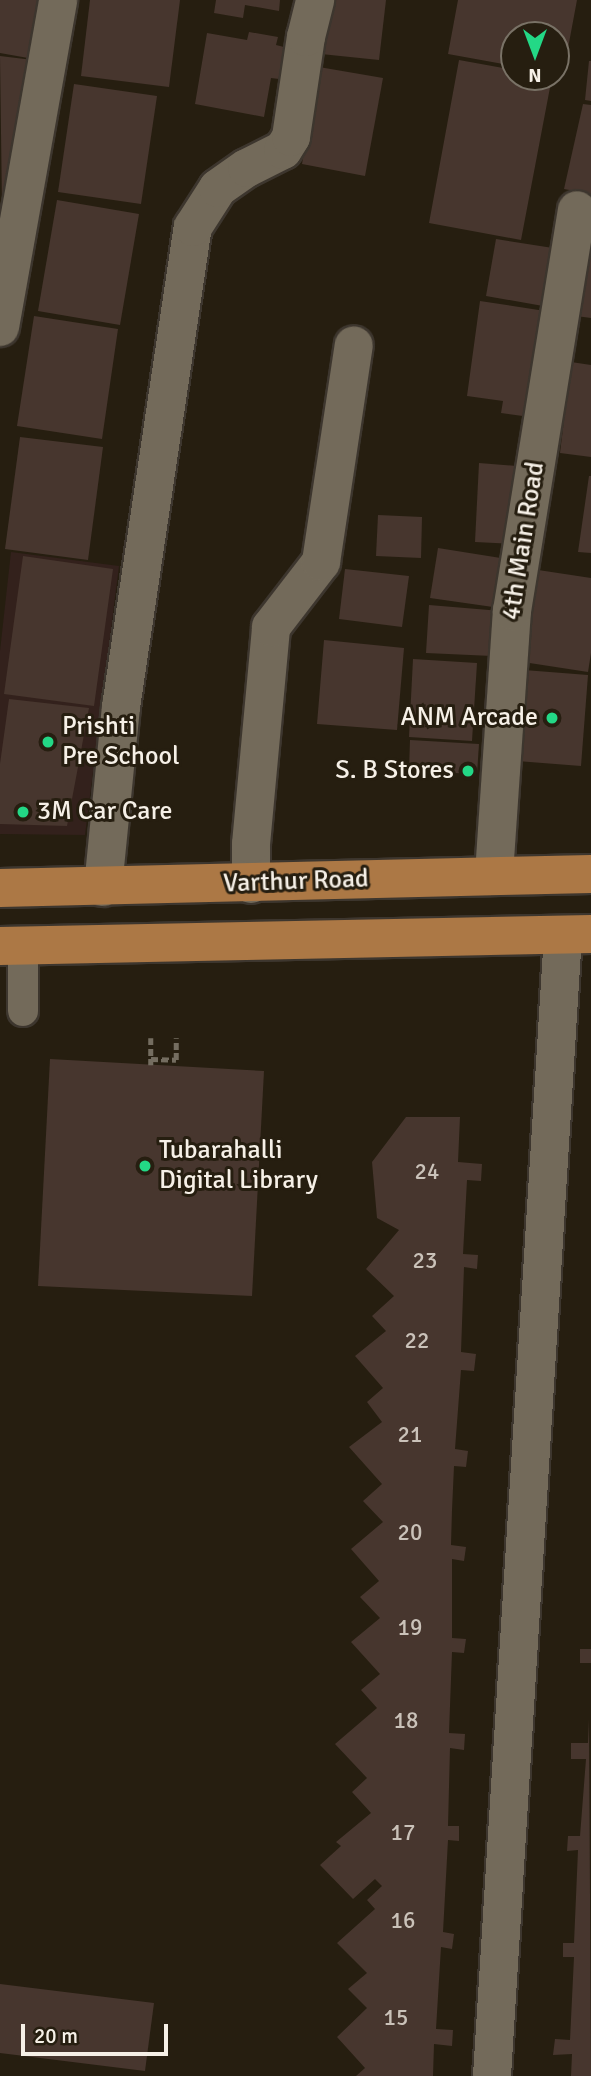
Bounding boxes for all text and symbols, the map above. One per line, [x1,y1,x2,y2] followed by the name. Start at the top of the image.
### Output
[500,21,570,91] north arrow
[528,63,542,87] text: N
[496,460,552,622] street label: 4th Main Road
[401,702,538,734] place label: ANM Arcade
[544,710,560,726] marker: ANM Arcade
[62,711,180,772] place label: Prishti Pre School
[40,734,56,750] marker: Prishti Pre School
[335,755,454,787] place label: S. B Stores
[460,763,476,779] marker: S. B Stores
[37,796,173,828] place label: 3M Car Care
[15,804,31,820] marker: 3M Car Care
[223,864,369,900] street label: Varthur Road
[159,1135,318,1196] place label: Tubarahalli Digital Library
[137,1158,153,1174] marker: Tubarahalli Digital Library
[415,1158,439,1186] house number: 24
[413,1247,437,1275] house number: 23
[405,1327,429,1355] house number: 22
[398,1421,422,1449] house number: 21
[398,1519,422,1547] house number: 20
[398,1614,422,1642] house number: 19
[394,1707,418,1735] house number: 18
[391,1819,415,1847] house number: 17
[391,1907,415,1935] house number: 16
[384,2004,408,2032] house number: 15
[24,2010,172,2054] scale bar
[34,2023,78,2049] text: 20 m

